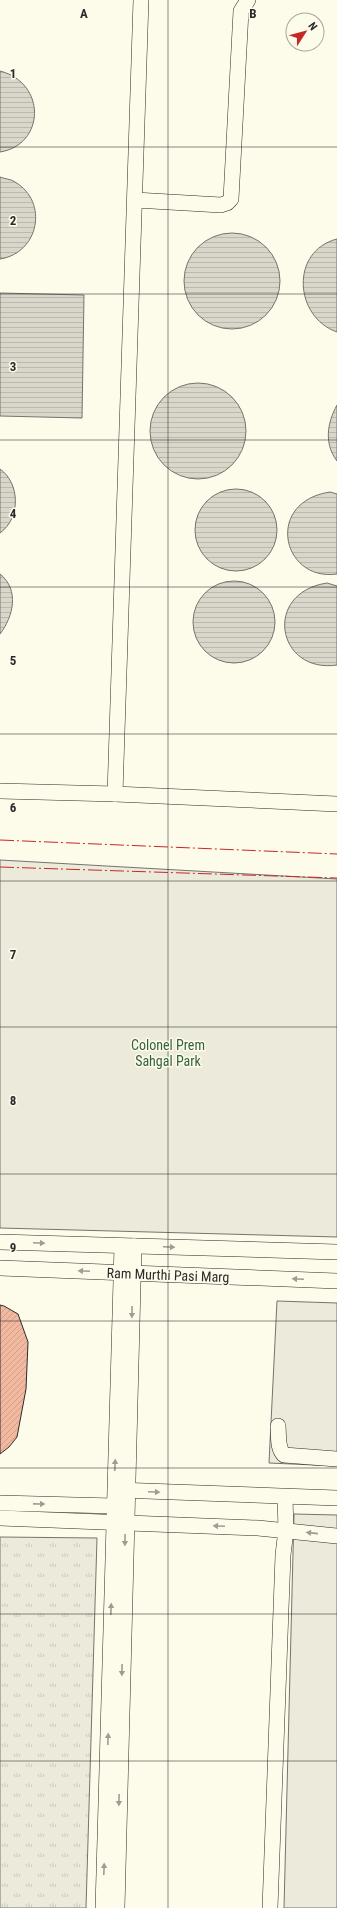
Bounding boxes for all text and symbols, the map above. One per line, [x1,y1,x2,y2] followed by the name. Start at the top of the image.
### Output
[80,6,88,21] text: A
[249,6,257,21] text: B
[285,12,325,52] north arrow
[305,20,320,33] text: N
[10,66,16,81] text: 1
[10,213,17,228] text: 2
[10,359,16,374] text: 3
[10,506,17,521] text: 4
[10,653,17,668] text: 5
[10,800,17,815] text: 6
[10,947,17,962] text: 7
[131,1037,205,1069] park label: Colonel Prem Sahgal Park
[10,1093,16,1108] text: 8
[10,1240,16,1255] text: 9
[33,1240,46,1246] one-way arrow
[163,1244,176,1250] one-way arrow
[106,1265,230,1285] street label: Ram Murthi Pasi Marg
[78,1268,90,1275] one-way arrow
[292,1276,304,1283] one-way arrow
[128,1306,135,1318] one-way arrow
[112,1459,119,1471] one-way arrow
[148,1488,160,1495] one-way arrow
[33,1501,46,1507] one-way arrow
[213,1523,225,1530] one-way arrow
[306,1530,318,1536] one-way arrow
[122,1534,128,1547] one-way arrow
[108,1603,115,1615] one-way arrow
[119,1664,125,1677] one-way arrow
[105,1732,111,1745] one-way arrow
[116,1794,122,1807] one-way arrow
[101,1862,107,1875] one-way arrow

